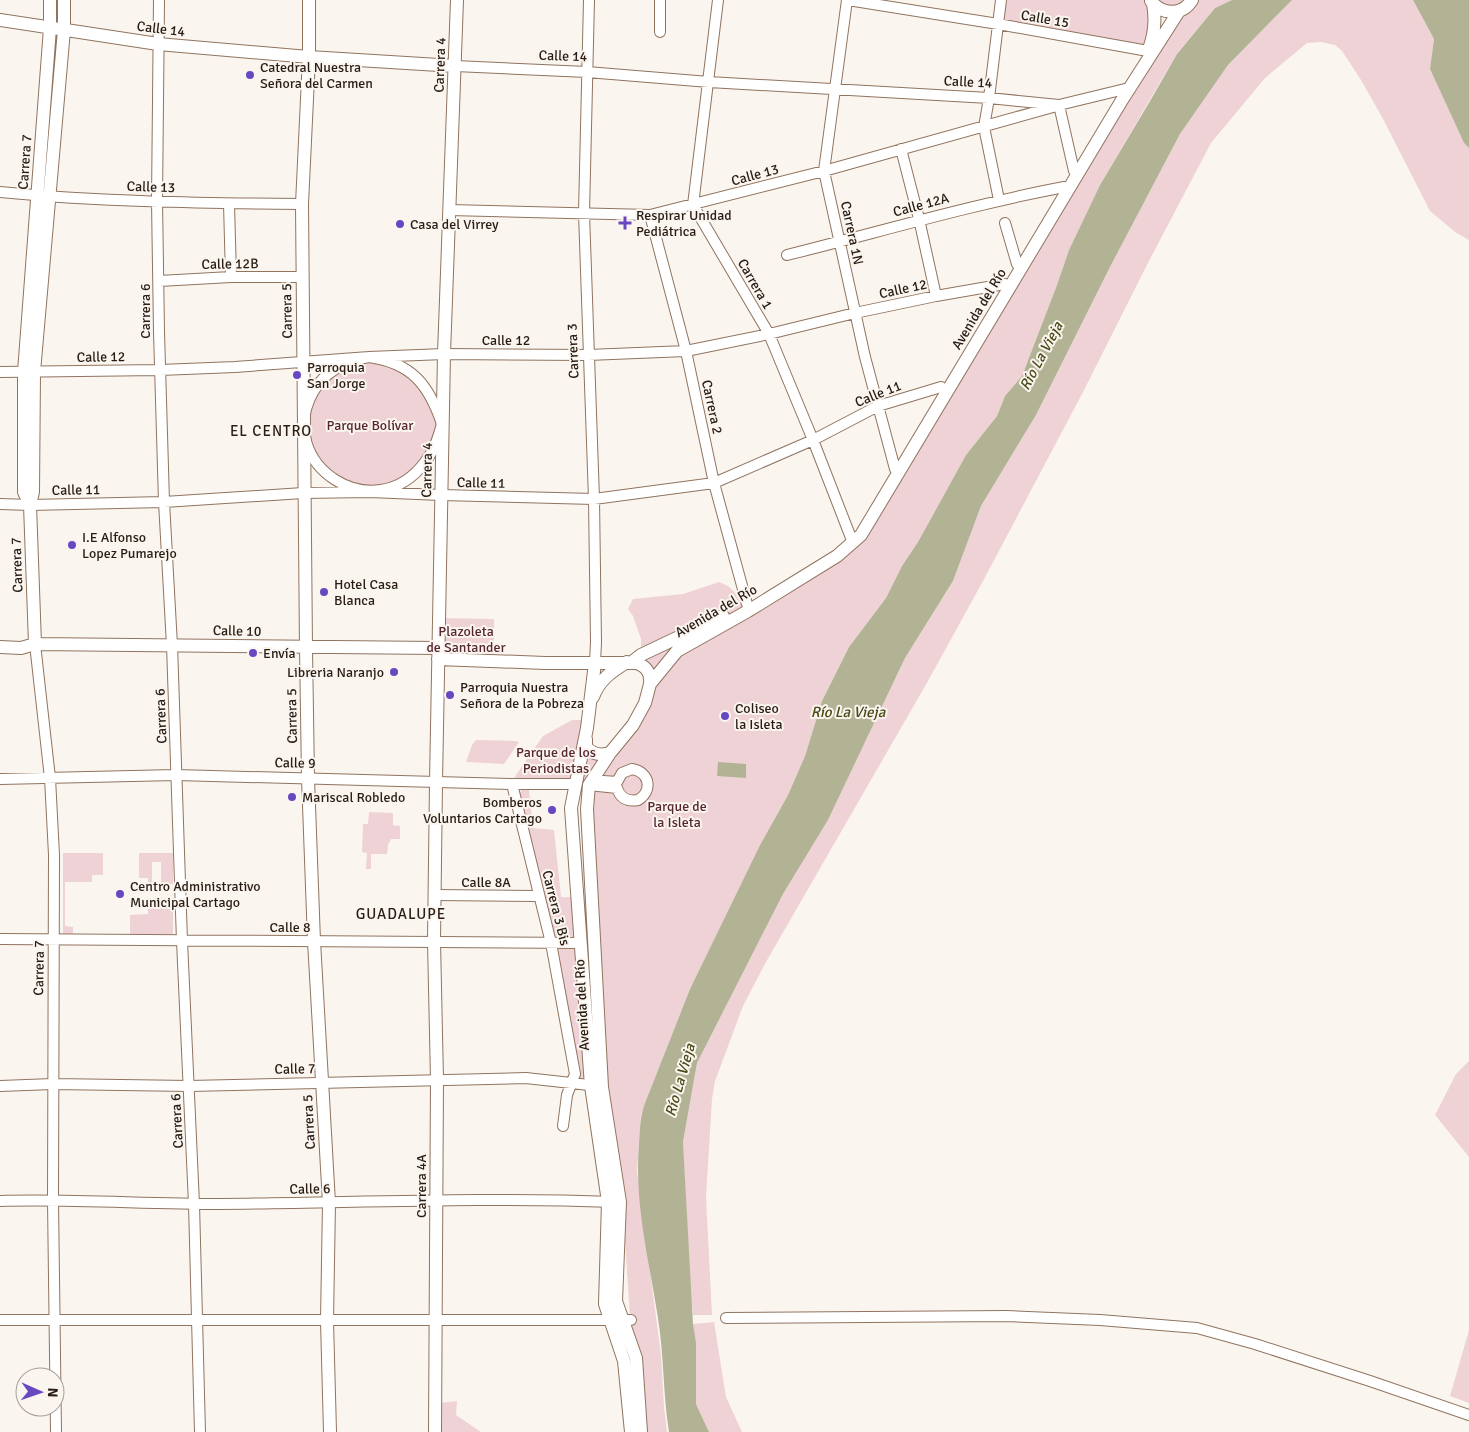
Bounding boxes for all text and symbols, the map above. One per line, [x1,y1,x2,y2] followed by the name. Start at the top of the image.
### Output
[1020,6,1070,32] street label: Calle 15
[136,18,187,40] street label: Calle 14
[431,37,449,93] street label: Carrera 4
[538,47,588,65] street label: Calle 14
[260,59,373,92] place label: Catedral Nuestra Señora del Carmen
[244,69,256,81] marker: Catedral Nuestra Señora del Carmen
[943,72,993,92] street label: Calle 14
[15,134,35,190] street label: Carrera 7
[729,161,781,189] street label: Calle 13
[126,178,176,196] street label: Calle 13
[891,189,951,221] street label: Calle 12A
[837,200,867,266] street label: Carrera 1N
[636,207,732,240] place label: Respirar Unidad Pediátrica
[410,216,499,233] place label: Casa del Virrey
[618,216,632,230] marker: Respirar Unidad Pediátrica
[394,218,406,230] marker: Casa del Virrey
[201,255,259,273] street label: Calle 12B
[734,256,776,312] street label: Carrera 1
[948,265,1010,353] street label: Avenida del Río
[877,276,929,302] street label: Calle 12
[137,283,154,339] street label: Carrera 6
[278,283,296,339] street label: Carrera 5
[1016,318,1067,393] water label: Río La Vieja
[564,323,582,379] street label: Carrera 3
[482,332,530,349] street label: Calle 12
[77,348,125,366] street label: Calle 12
[307,359,366,392] place label: Parroquia San Jorge
[291,369,303,381] marker: Parroquia San Jorge
[852,377,904,411] street label: Calle 11
[698,378,726,436] street label: Carrera 2
[327,417,414,434] park label: Parque Bolívar
[230,422,312,440] district label: EL CENTRO
[418,442,436,498] street label: Carrera 4
[457,474,505,492] street label: Calle 11
[52,481,100,499] street label: Calle 11
[82,529,177,562] place label: I.E Alfonso Lopez Pumarejo
[8,537,26,593] street label: Carrera 7
[66,539,78,551] marker: I.E Alfonso Lopez Pumarejo
[334,576,398,609] place label: Hotel Casa Blanca
[672,581,760,641] street label: Avenida del Río
[318,586,330,598] marker: Hotel Casa Blanca
[213,622,261,640] street label: Calle 10
[426,623,506,656] park label: Plazoleta de Santander
[263,645,296,662] place label: Envía
[247,647,259,659] marker: Envía
[287,664,384,681] place label: Libreria Naranjo
[388,666,400,678] marker: Libreria Naranjo
[460,679,584,712] place label: Parroquia Nuestra Señora de la Pobreza
[152,688,170,744] street label: Carrera 6
[283,688,301,744] street label: Carrera 5
[444,689,456,701] marker: Parroquia Nuestra Señora de la Pobreza
[735,700,783,733] place label: Coliseo la Isleta
[811,703,886,721] water label: Río La Vieja
[719,710,731,722] marker: Coliseo la Isleta
[516,744,596,777] park label: Parque de los Periodistas
[274,754,316,772] street label: Calle 9
[302,789,405,806] place label: Mariscal Robledo
[286,791,298,803] marker: Mariscal Robledo
[423,794,542,827] place label: Bomberos Voluntarios Cartago
[647,798,707,831] park label: Parque de la Isleta
[546,804,558,816] marker: Bomberos Voluntarios Cartago
[538,869,574,947] street label: Carrera 3 Bis
[461,874,511,891] street label: Calle 8A
[130,878,261,911] place label: Centro Administrativo Municipal Cartago
[114,888,126,900] marker: Centro Administrativo Municipal Cartago
[356,905,446,923] district label: GUADALUPE
[269,919,311,936] street label: Calle 8
[30,940,48,996] street label: Carrera 7
[571,959,593,1051] street label: Avenida del Río
[661,1041,699,1118] water label: Río La Vieja
[274,1060,316,1078] street label: Calle 7
[167,1093,187,1149] street label: Carrera 6
[299,1094,319,1150] street label: Carrera 5
[413,1154,430,1218] street label: Carrera 4A
[289,1180,331,1198] street label: Calle 6
[15,1367,65,1417] north arrow
[44,1387,61,1398] text: N

